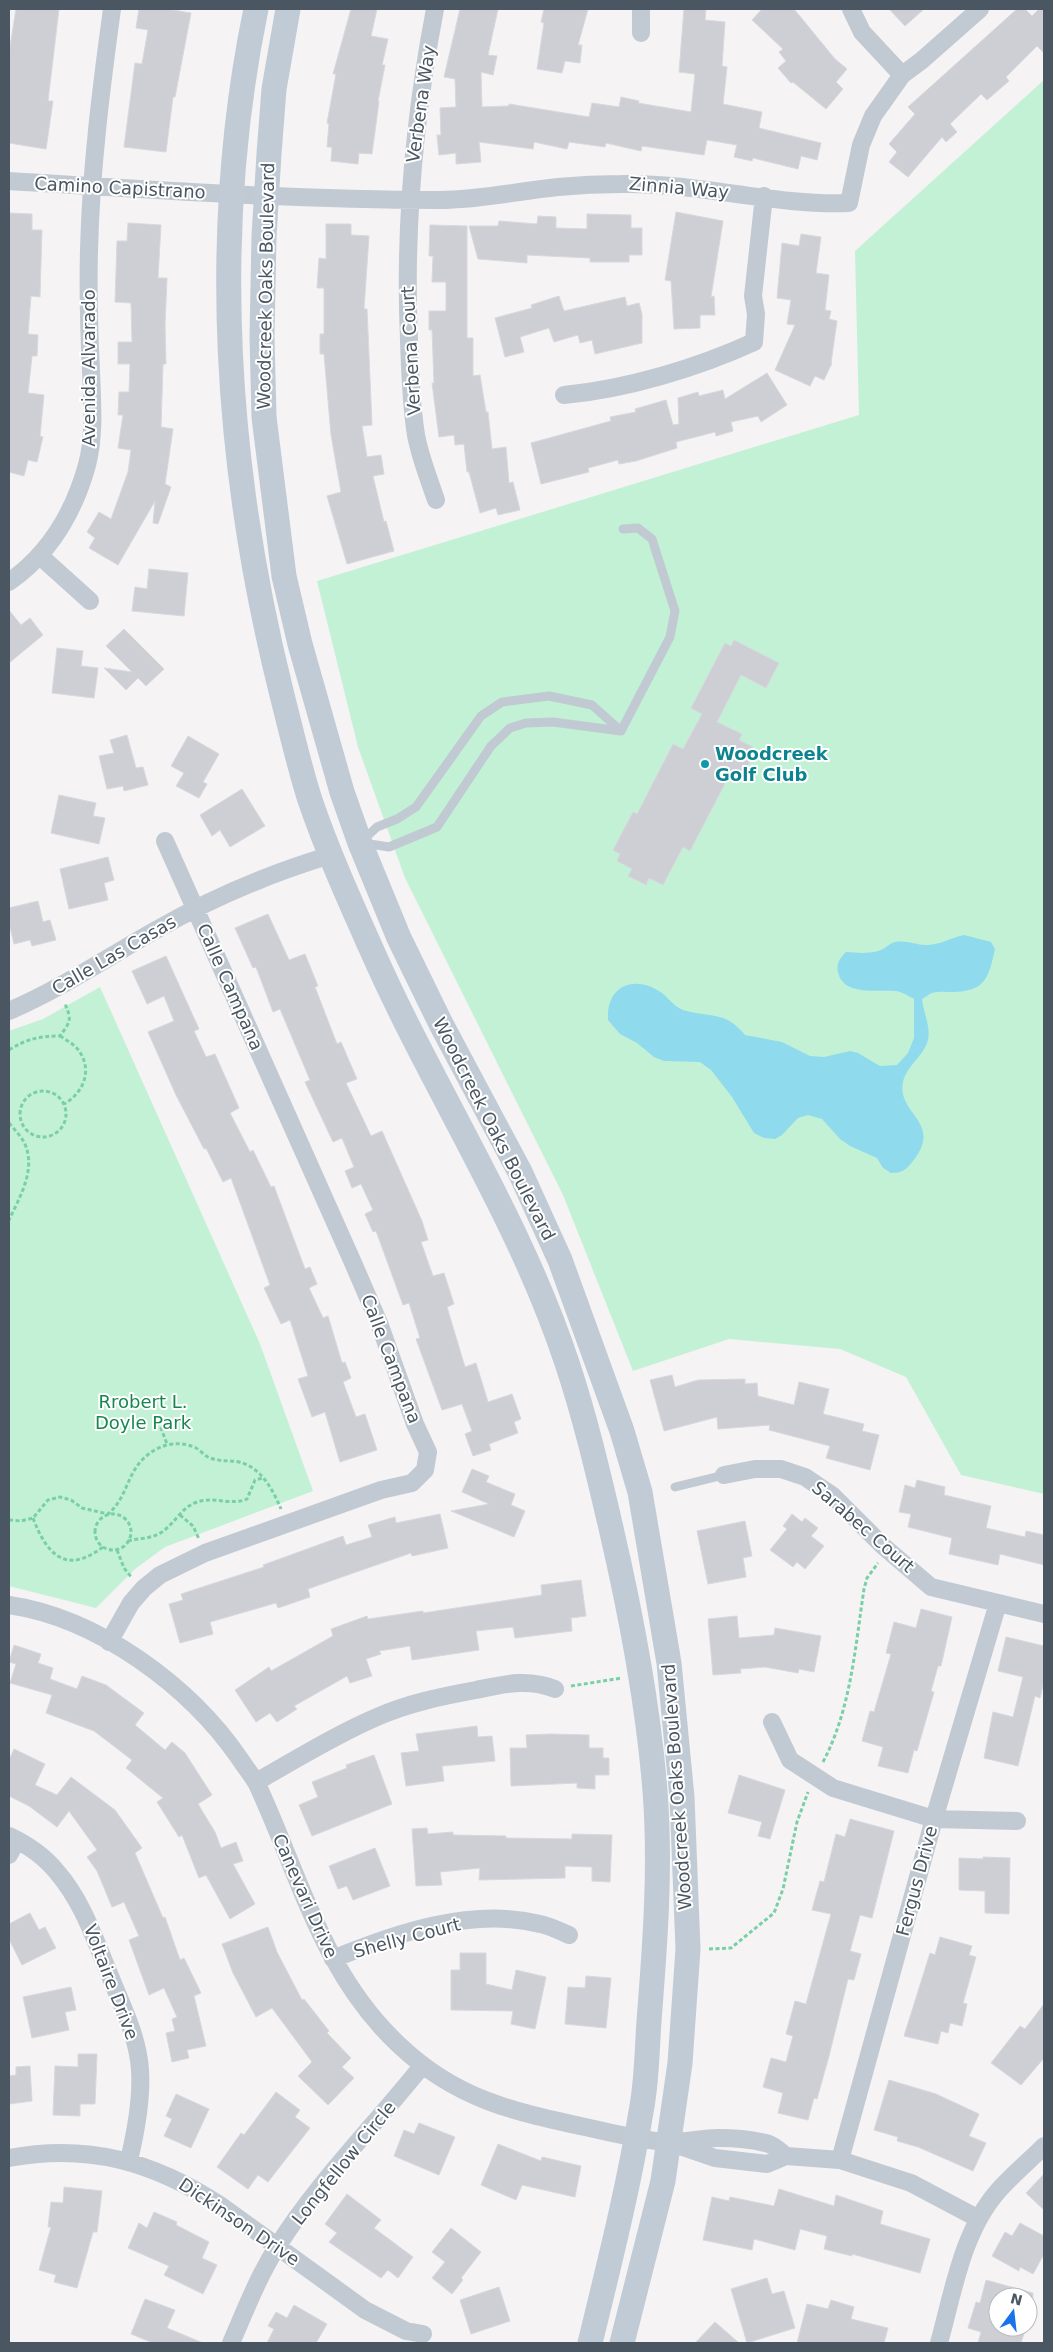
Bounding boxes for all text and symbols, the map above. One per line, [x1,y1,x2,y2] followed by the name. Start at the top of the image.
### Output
[402,44,439,164] street label: Verbena Way
[253,162,278,410] street label: Woodcreek Oaks Boulevard
[34,173,206,202] street label: Camino Capistrano
[628,173,730,202] street label: Zinnia Way
[397,286,424,416] street label: Verbena Court
[78,289,99,447] street label: Avenida Alvarado
[715,743,829,785] place label: Woodcreek Golf Club
[699,758,711,770] marker: Woodcreek Golf Club
[48,910,180,999] street label: Calle Las Casas
[193,920,268,1053] street label: Calle Campana
[429,1014,560,1244] street label: Woodcreek Oaks Boulevard
[357,1291,426,1426] street label: Calle Campana
[95,1391,192,1433] park label: Rrobert L. Doyle Park
[808,1477,919,1577] street label: Sarabec Court
[657,1663,696,1911] street label: Woodcreek Oaks Boulevard
[892,1823,941,1938] street label: Fergus Drive
[269,1830,342,1961] street label: Canevari Drive
[351,1913,463,1962] street label: Shelly Court
[80,1921,143,2042] street label: Voltaire Drive
[287,2097,400,2229] street label: Longfellow Circle
[175,2173,304,2270] street label: Dickinson Drive
[988,2287,1038,2337] north arrow
[1009,2290,1024,2309] text: N

